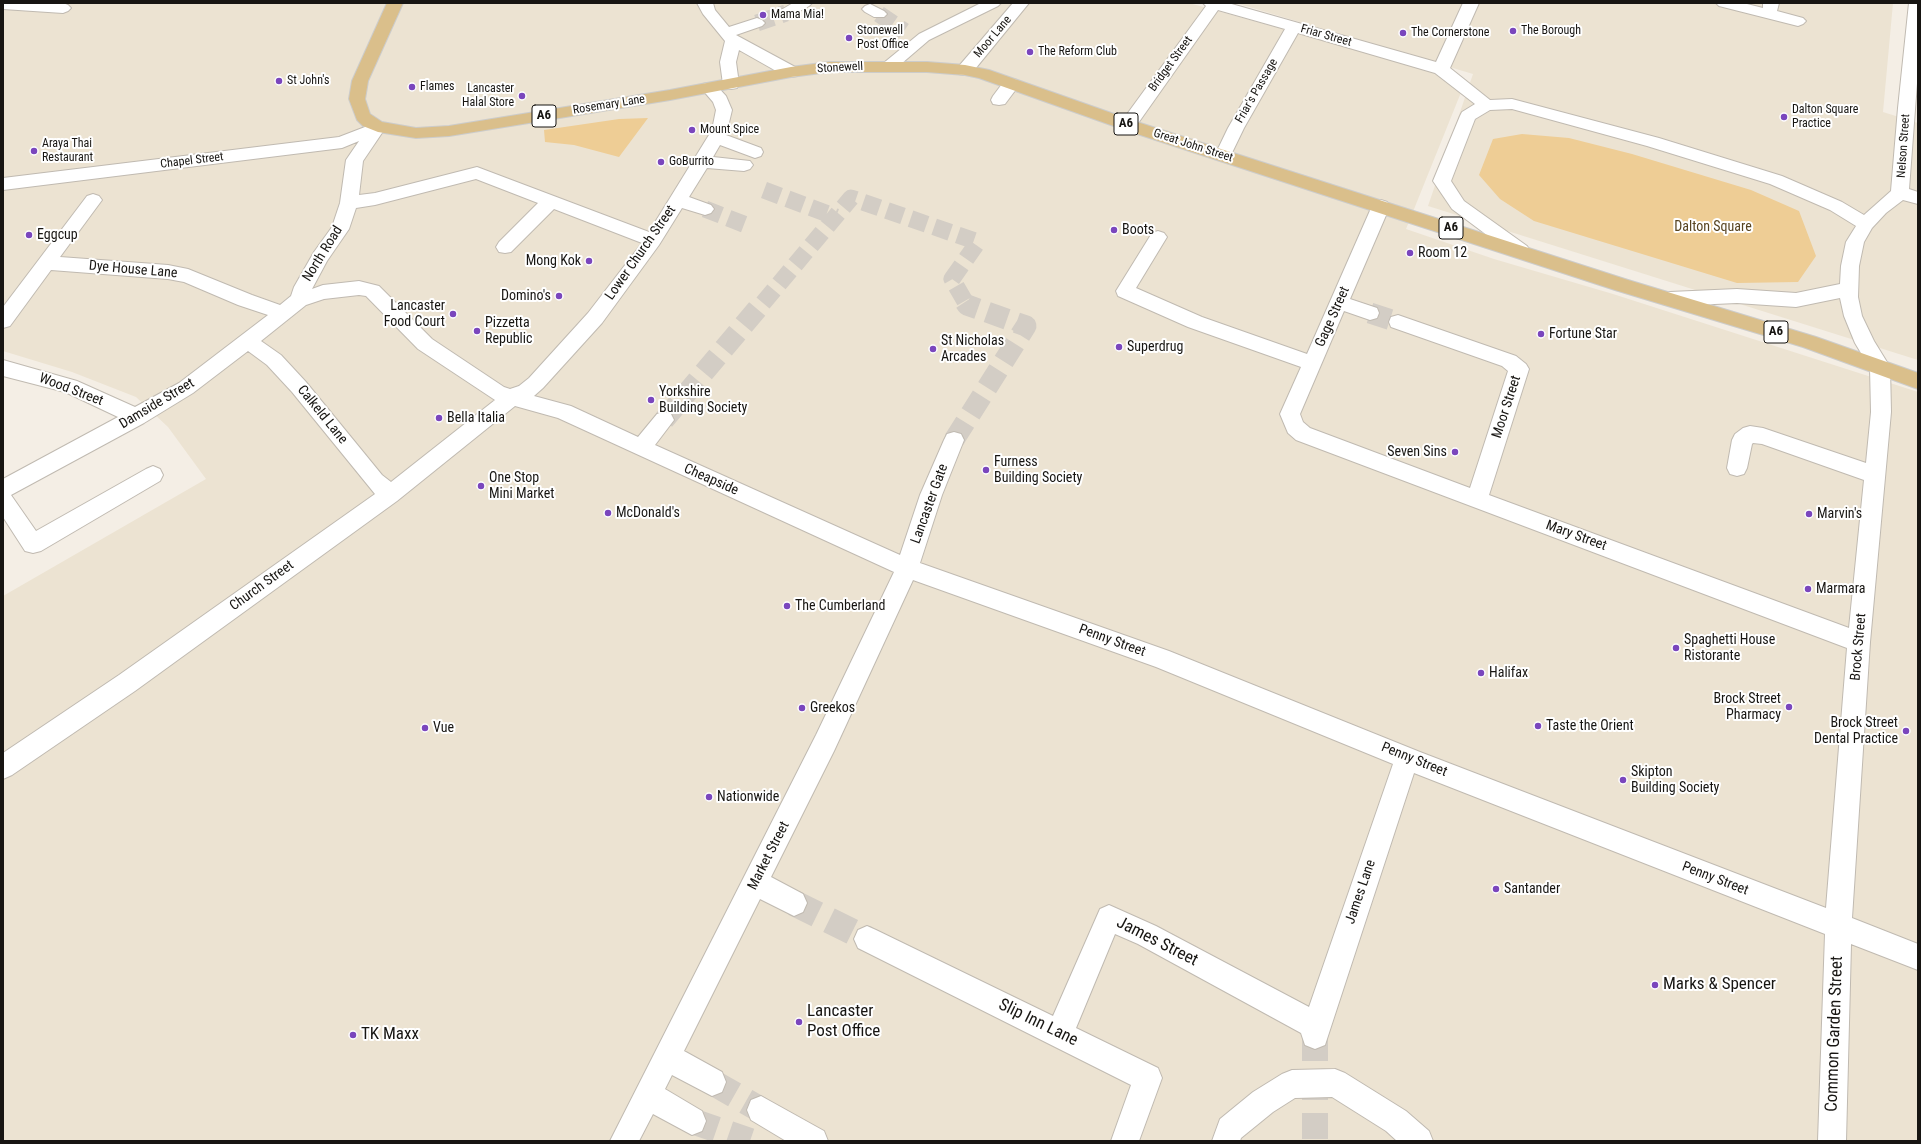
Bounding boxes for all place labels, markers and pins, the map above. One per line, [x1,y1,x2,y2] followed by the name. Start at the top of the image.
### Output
[771,8,824,22] place label: Mama Mia!
[758,10,768,20] marker: Mama Mia!
[857,24,909,52] place label: Stonewell Post Office
[1521,24,1581,38] place label: The Borough
[1411,26,1489,40] place label: The Cornerstone
[1508,26,1518,36] marker: The Borough
[1398,28,1408,38] marker: The Cornerstone
[844,33,854,43] marker: Stonewell Post Office
[1038,45,1117,59] place label: The Reform Club
[1025,47,1035,57] marker: The Reform Club
[287,74,329,88] place label: St John's
[274,76,284,86] marker: St John's
[420,80,454,94] place label: Flames
[407,82,417,92] marker: Flames
[462,82,514,110] place label: Lancaster Halal Store
[517,91,527,101] marker: Lancaster Halal Store
[1792,103,1858,131] place label: Dalton Square Practice
[1779,112,1789,122] marker: Dalton Square Practice
[700,123,759,137] place label: Mount Spice
[687,125,697,135] marker: Mount Spice
[42,137,93,165] place label: Araya Thai Restaurant
[29,146,39,156] marker: Araya Thai Restaurant
[669,155,714,169] place label: GoBurrito
[656,157,666,167] marker: GoBurrito
[1122,222,1154,238] place label: Boots
[1109,225,1119,235] marker: Boots
[37,227,78,243] place label: Eggcup
[24,230,34,240] marker: Eggcup
[1418,245,1467,261] place label: Room 12
[1405,248,1415,258] marker: Room 12
[526,253,581,269] place label: Mong Kok
[584,256,594,266] marker: Mong Kok
[501,288,551,304] place label: Domino's
[554,291,564,301] marker: Domino's
[384,298,445,330] place label: Lancaster Food Court
[448,309,458,319] marker: Lancaster Food Court
[485,315,532,348] place label: Pizzetta Republic
[472,326,482,336] marker: Pizzetta Republic
[1549,326,1617,342] place label: Fortune Star
[1536,329,1546,339] marker: Fortune Star
[941,333,1004,366] place label: St Nicholas Arcades
[1127,339,1184,355] place label: Superdrug
[1114,342,1124,352] marker: Superdrug
[928,344,938,354] marker: St Nicholas Arcades
[659,384,747,416] place label: Yorkshire Building Society
[646,395,656,405] marker: Yorkshire Building Society
[447,410,505,426] place label: Bella Italia
[434,413,444,423] marker: Bella Italia
[1387,444,1447,460] place label: Seven Sins
[1450,447,1460,457] marker: Seven Sins
[994,454,1082,486] place label: Furness Building Society
[981,465,991,475] marker: Furness Building Society
[489,470,554,502] place label: One Stop Mini Market
[476,481,486,491] marker: One Stop Mini Market
[616,505,680,521] place label: McDonald's
[1817,506,1862,522] place label: Marvin's
[603,508,613,518] marker: McDonald's
[1804,509,1814,519] marker: Marvin's
[1816,581,1865,597] place label: Marmara
[1803,584,1813,594] marker: Marmara
[795,598,885,614] place label: The Cumberland
[782,601,792,611] marker: The Cumberland
[1684,632,1775,664] place label: Spaghetti House Ristorante
[1671,643,1681,653] marker: Spaghetti House Ristorante
[1489,665,1528,681] place label: Halifax
[1476,668,1486,678] marker: Halifax
[1713,691,1781,724] place label: Brock Street Pharmacy
[810,700,855,716] place label: Greekos
[1784,702,1794,712] marker: Brock Street Pharmacy
[797,703,807,713] marker: Greekos
[1814,715,1898,748] place label: Brock Street Dental Practice
[1546,718,1634,734] place label: Taste the Orient
[433,720,454,736] place label: Vue
[1533,721,1543,731] marker: Taste the Orient
[420,723,430,733] marker: Vue
[1901,726,1911,736] marker: Brock Street Dental Practice
[1631,764,1719,796] place label: Skipton Building Society
[1618,775,1628,785] marker: Skipton Building Society
[717,789,779,805] place label: Nationwide
[704,792,714,802] marker: Nationwide
[1504,881,1560,897] place label: Santander
[1491,884,1501,894] marker: Santander
[1663,975,1776,995] place label: Marks & Spencer
[1650,980,1660,990] marker: Marks & Spencer
[807,1002,880,1042] place label: Lancaster Post Office
[794,1017,804,1027] marker: Lancaster Post Office
[361,1025,419,1045] place label: TK Maxx
[348,1030,358,1040] marker: TK Maxx

